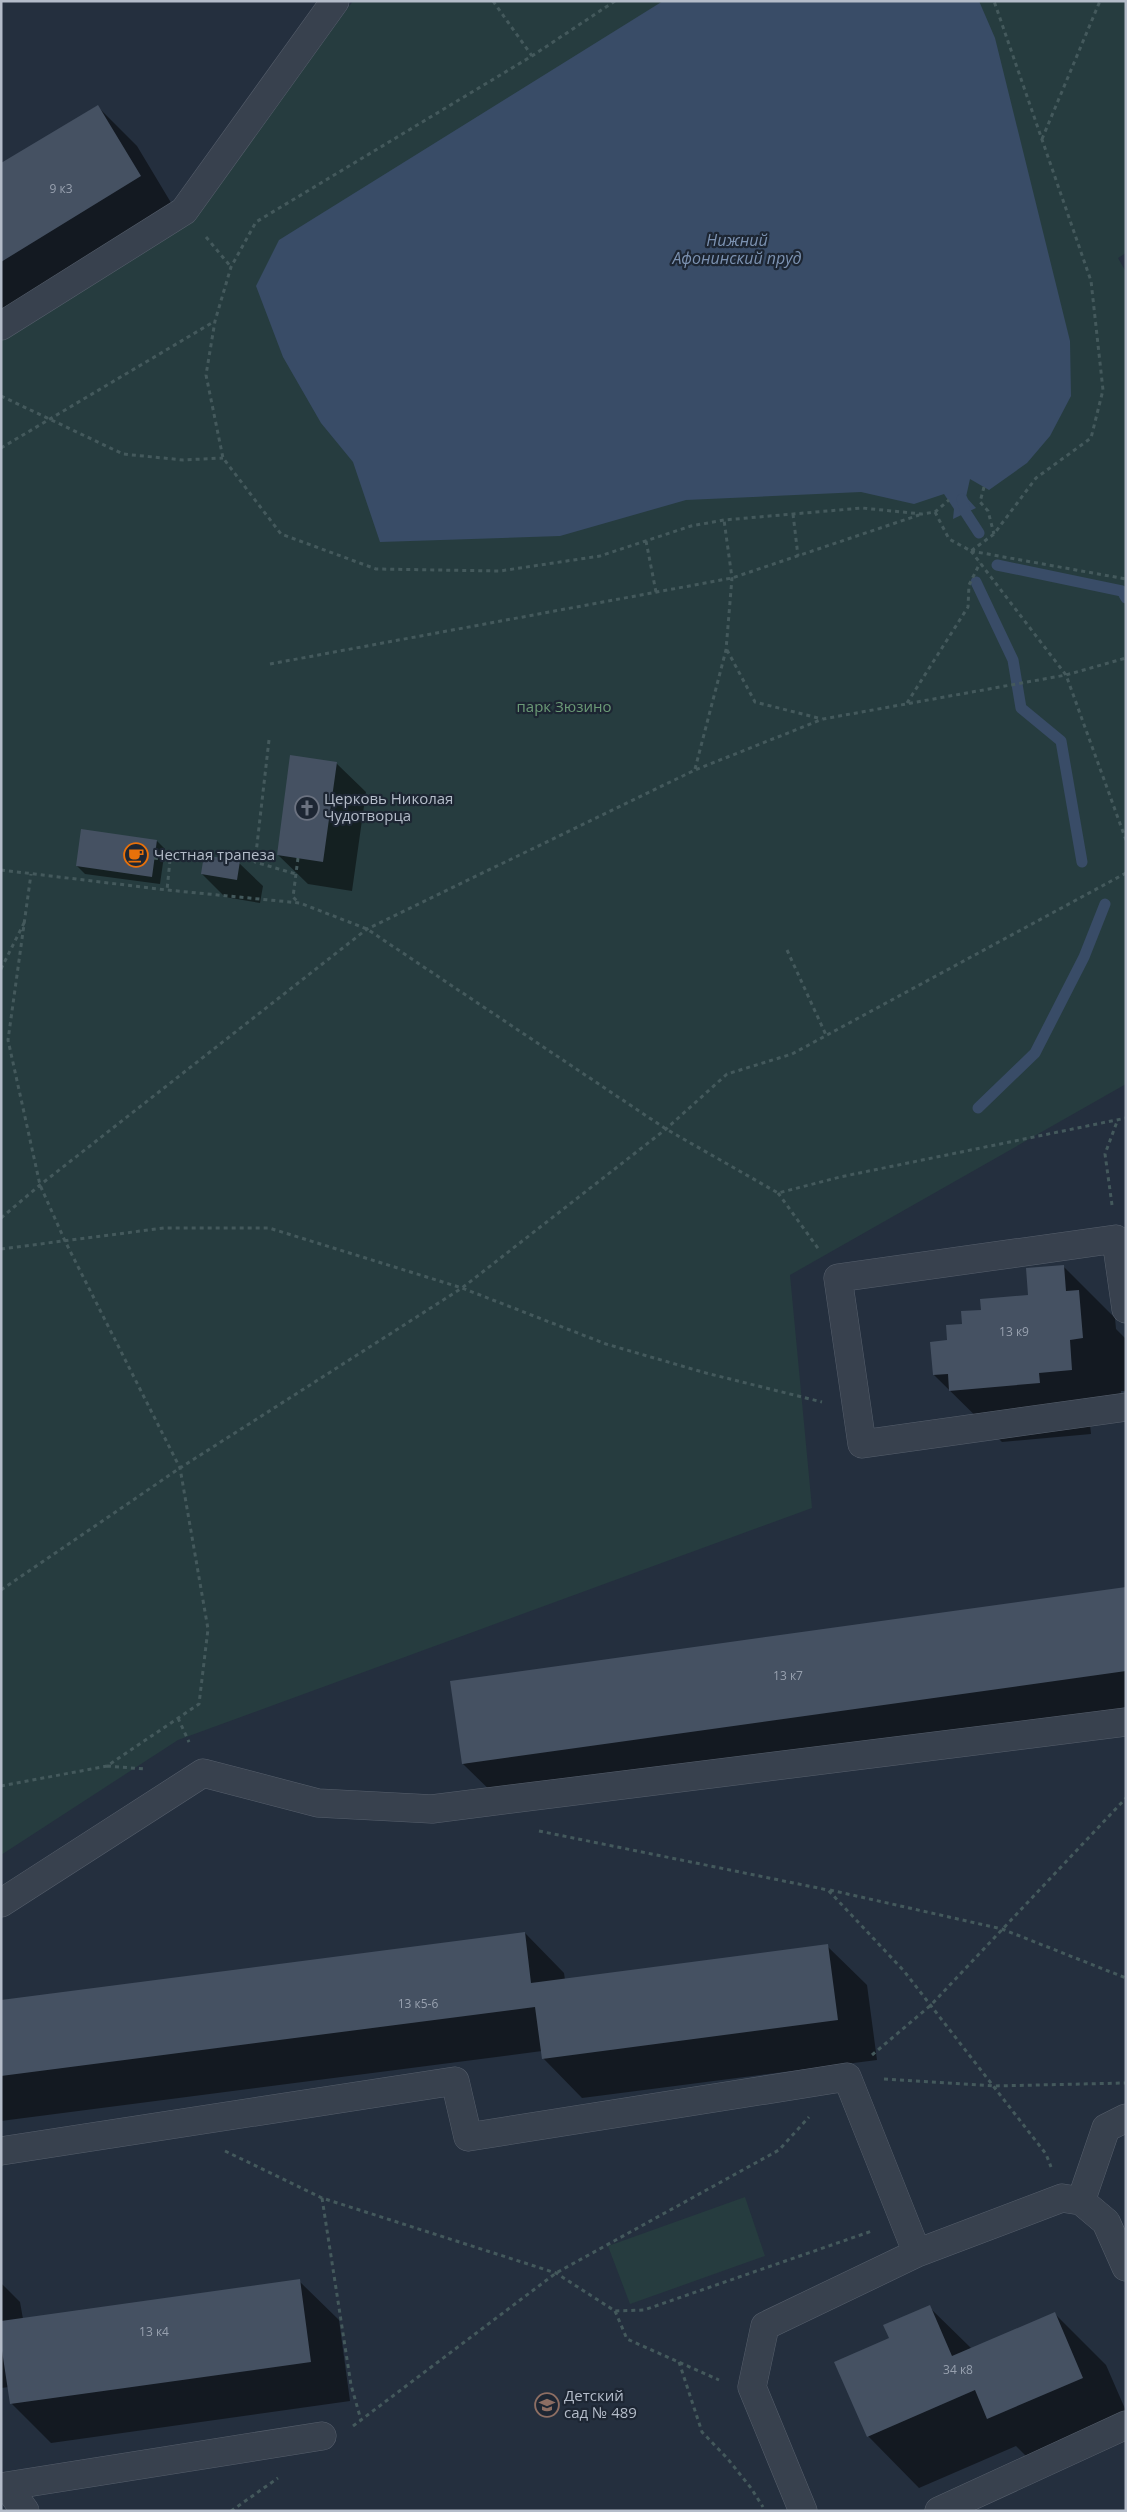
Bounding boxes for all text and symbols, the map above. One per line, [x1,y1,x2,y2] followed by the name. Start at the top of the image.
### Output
[49,180,73,197] house number: 9 к3
[671,229,802,269] water label: Нижний Афонинский пруд
[517,696,611,716] park label: парк Зюзино
[324,788,453,825] place label: Церковь Николая Чудотворца
[294,795,320,821] church icon: Церковь Николая Чудотворца
[123,842,149,868] cafe icon: Честная трапеза
[154,844,275,864] place label: Честная трапеза
[999,1323,1029,1340] house number: 13 к9
[773,1667,803,1684] house number: 13 к7
[398,1995,438,2012] house number: 13 к5-6
[139,2323,169,2340] house number: 13 к4
[943,2361,973,2378] house number: 34 к8
[564,2385,637,2422] place label: Детский сад № 489
[534,2392,560,2418] school or university icon: Детский сад № 489

